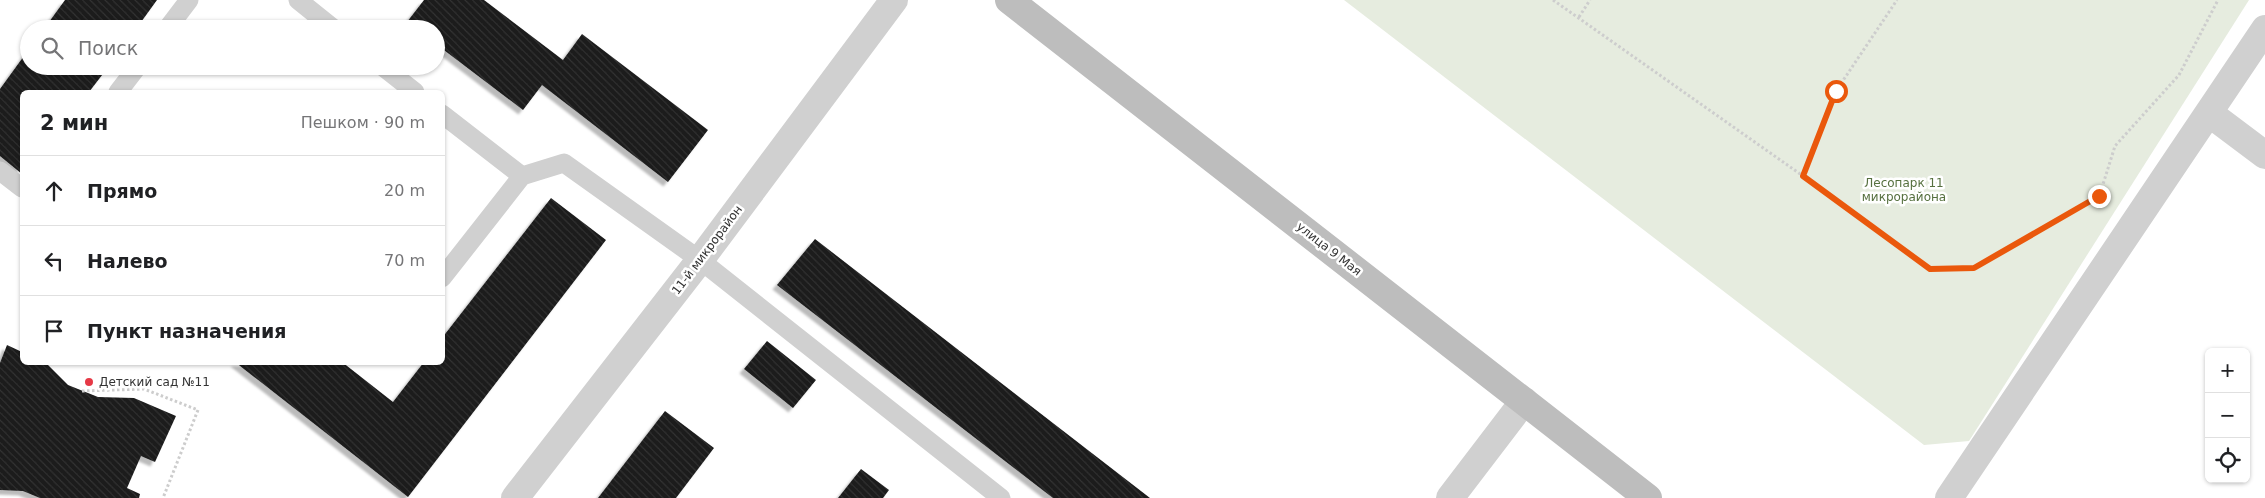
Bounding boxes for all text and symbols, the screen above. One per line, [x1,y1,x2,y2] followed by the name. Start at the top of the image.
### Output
[20,20,445,75] search box
[38,34,66,62] icon: search
[78,37,138,59] text: Поиск
[1825,80,1848,103] route start
[40,111,108,135] text: 2 мин
[301,113,425,132] text: Пешком · 90 m
[1862,176,1946,204] park label: Лесопарк 11 микрорайона
[40,177,68,205] icon: ahead
[87,180,157,202] text: Прямо
[384,181,425,200] text: 20 m
[2088,185,2111,208] route end
[669,203,745,297] street label: 11-й микрорайон
[1294,219,1364,279] street label: улица 9 Мая
[40,247,68,275] icon: left
[87,250,168,272] text: Налево
[384,251,425,270] text: 70 m
[40,317,68,345] icon: arrive
[87,320,286,342] text: Пункт назначения
[2205,348,2250,483] map controls
[2205,348,2250,393] button: +
[99,375,210,389] place label: Детский сад №11
[83,376,95,388] marker: Детский сад №11
[2205,393,2250,438] button: −
[2205,438,2250,483] button: locate

